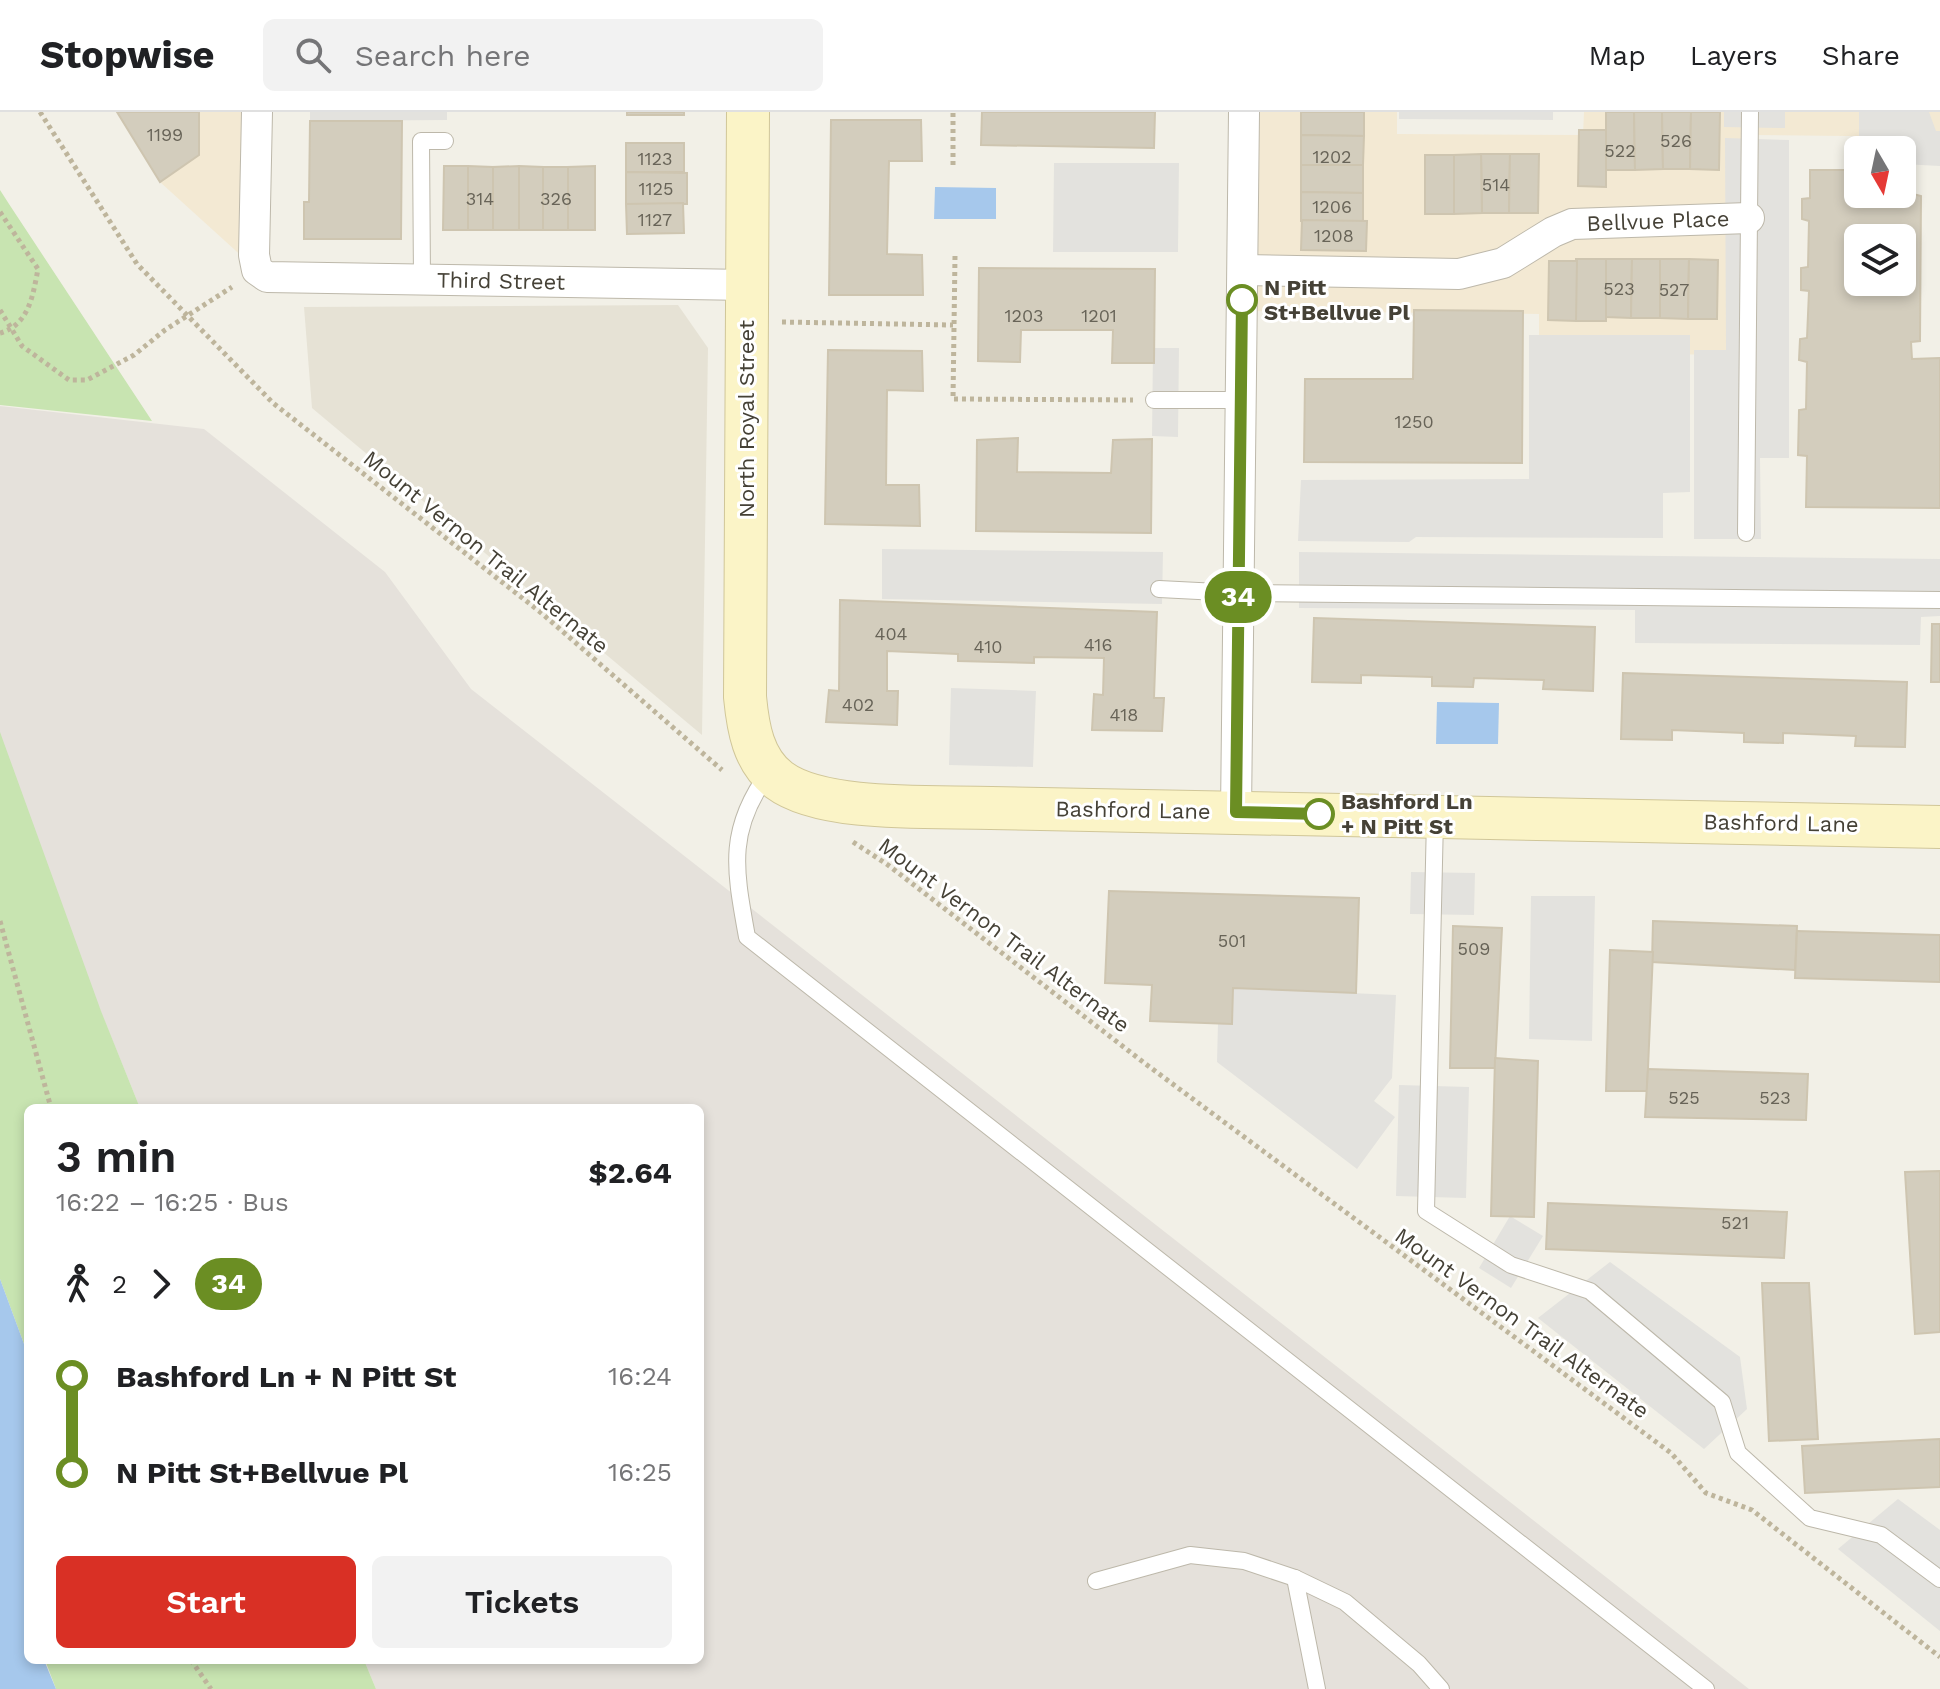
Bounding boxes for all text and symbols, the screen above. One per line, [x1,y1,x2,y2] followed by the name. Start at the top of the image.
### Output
[263,19,823,91] search box
[40,33,215,77] text: Stopwise
[291,33,335,77] icon: search
[355,38,530,73] text: Search here
[1589,39,1646,72] text: Map
[1690,39,1778,72] text: Layers
[1822,39,1900,72] text: Share
[147,124,183,145] house number: 1199
[1660,130,1692,151] house number: 526
[1844,136,1916,208] north arrow
[1844,136,1916,296] map controls
[1604,140,1636,161] house number: 522
[1312,146,1352,167] house number: 1202
[637,148,673,169] house number: 1123
[1482,174,1510,195] house number: 514
[638,178,674,199] house number: 1125
[466,188,494,209] house number: 314
[540,188,572,209] house number: 326
[1312,196,1352,217] house number: 1206
[1586,206,1730,236] street label: Bellvue Place
[638,209,672,230] house number: 1127
[1844,224,1916,296] button: layers
[1314,225,1354,246] house number: 1208
[437,267,565,295] street label: Third Street
[1264,275,1411,325] place label: N Pitt St+Bellvue Pl
[1603,278,1635,299] house number: 523
[1659,279,1689,300] house number: 527
[1227,285,1257,315] marker: N Pitt St+Bellvue Pl
[1005,305,1043,326] house number: 1203
[1081,305,1117,326] house number: 1201
[734,320,759,518] street label: North Royal Street
[1394,411,1434,432] house number: 1250
[359,445,613,659] street label: Mount Vernon Trail Alternate
[1202,571,1274,623] line badge: 34
[1221,580,1255,613] text: 34
[874,623,908,644] house number: 404
[1084,634,1112,655] house number: 416
[974,636,1002,657] house number: 410
[842,694,874,715] house number: 402
[1110,704,1138,725] house number: 418
[1341,789,1473,839] place label: Bashford Ln + N Pitt St
[1055,796,1211,824] street label: Bashford Lane
[1304,799,1334,829] marker: Bashford Ln + N Pitt St
[1703,809,1859,837] street label: Bashford Lane
[874,832,1134,1038] street label: Mount Vernon Trail Alternate
[1218,930,1246,951] house number: 501
[1458,938,1490,959] house number: 509
[1668,1087,1700,1108] house number: 525
[1759,1087,1791,1108] house number: 523
[56,1131,177,1183] text: 3 min
[589,1155,672,1190] text: $2.64
[56,1187,289,1217] text: 16:22 – 16:25 · Bus
[1721,1212,1749,1233] house number: 521
[1390,1222,1654,1424] street label: Mount Vernon Trail Alternate
[56,1262,100,1306] icon: walk
[139,1262,183,1306] icon: forward
[211,1267,246,1300] text: 34
[112,1269,127,1299] text: 2
[116,1359,456,1394] text: Bashford Ln + N Pitt St
[608,1361,672,1391] text: 16:24
[116,1455,408,1490] text: N Pitt St+Bellvue Pl
[608,1457,672,1487] text: 16:25
[56,1556,356,1648] button: Start
[372,1556,672,1648] button: Tickets

